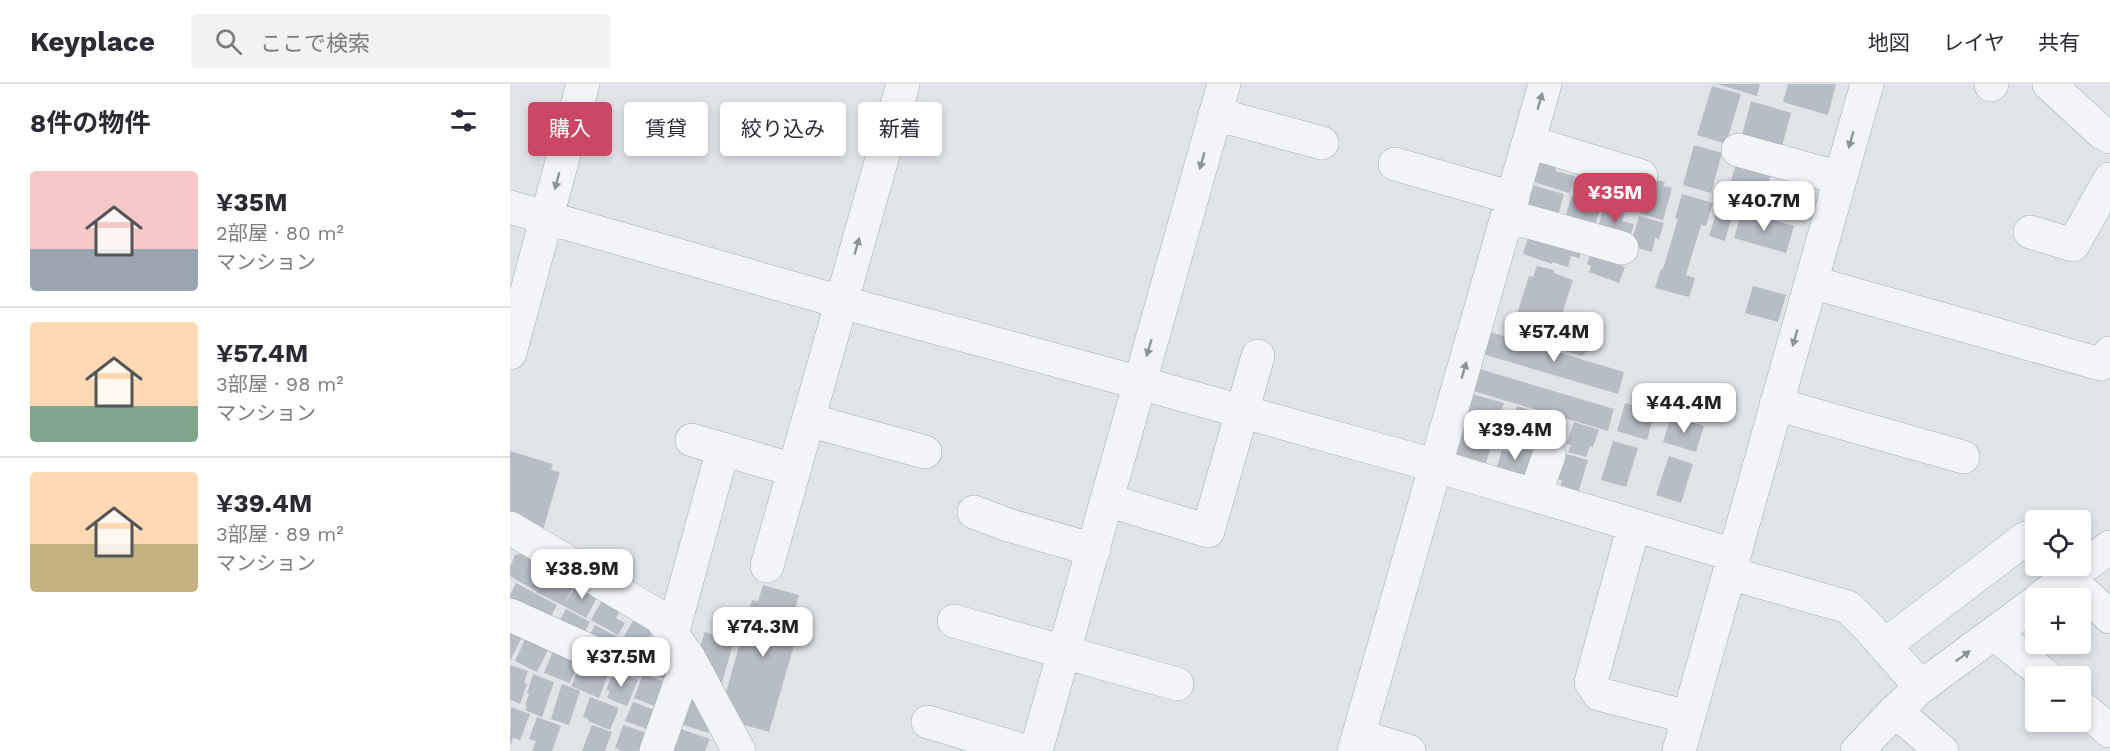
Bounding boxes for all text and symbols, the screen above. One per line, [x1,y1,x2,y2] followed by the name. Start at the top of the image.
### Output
[191,14,611,68] search box
[30,25,155,58] text: Keyplace
[212,25,245,58] icon: search
[1868,30,1910,55] text: 地図
[1943,30,2005,55] text: レイヤ
[2038,30,2080,55] text: 共有
[260,31,370,56] text: ここで検索
[1536,92,1545,110] one-way arrow
[528,102,612,156] chip: 購入
[624,102,708,156] chip: 賃貸
[720,102,846,156] chip: 絞り込み
[858,102,942,156] chip: 新着
[447,104,480,137] icon: filters
[30,108,150,138] text: 8件の物件
[1846,131,1855,149] one-way arrow
[1197,152,1206,170] one-way arrow
[552,172,562,190] one-way arrow
[1579,173,1651,224] pin: ¥35M
[1587,180,1643,204] text: ¥35M
[1715,181,1813,232] pin: ¥40.7M
[216,187,288,217] text: ¥35M
[1728,188,1800,212] text: ¥40.7M
[78,195,150,267] icon: home
[216,221,344,245] text: 2部屋 · 80 m²
[853,237,863,255] one-way arrow
[216,250,316,274] text: マンション
[1505,312,1603,363] pin: ¥57.4M
[1519,319,1590,343] text: ¥57.4M
[1790,329,1799,347] one-way arrow
[216,338,308,368] text: ¥57.4M
[1144,339,1154,357] one-way arrow
[78,346,150,418] icon: home
[1460,360,1469,378] one-way arrow
[216,372,344,396] text: 3部屋 · 98 m²
[1635,383,1733,434] pin: ¥44.4M
[1646,390,1722,414] text: ¥44.4M
[216,401,316,425] text: マンション
[1466,410,1564,461] pin: ¥39.4M
[1478,417,1552,441] text: ¥39.4M
[216,488,313,518] text: ¥39.4M
[78,496,150,568] icon: home
[2025,510,2091,732] map controls
[2025,510,2091,576] button: locate
[216,522,344,546] text: 3部屋 · 89 m²
[533,549,631,600] pin: ¥38.9M
[216,551,316,575] text: マンション
[545,556,619,580] text: ¥38.9M
[2025,588,2091,654] button: +
[714,607,812,658] pin: ¥74.3M
[727,614,799,638] text: ¥74.3M
[572,637,670,688] pin: ¥37.5M
[586,644,656,668] text: ¥37.5M
[1955,651,1970,663] one-way arrow
[2025,666,2091,732] button: −

